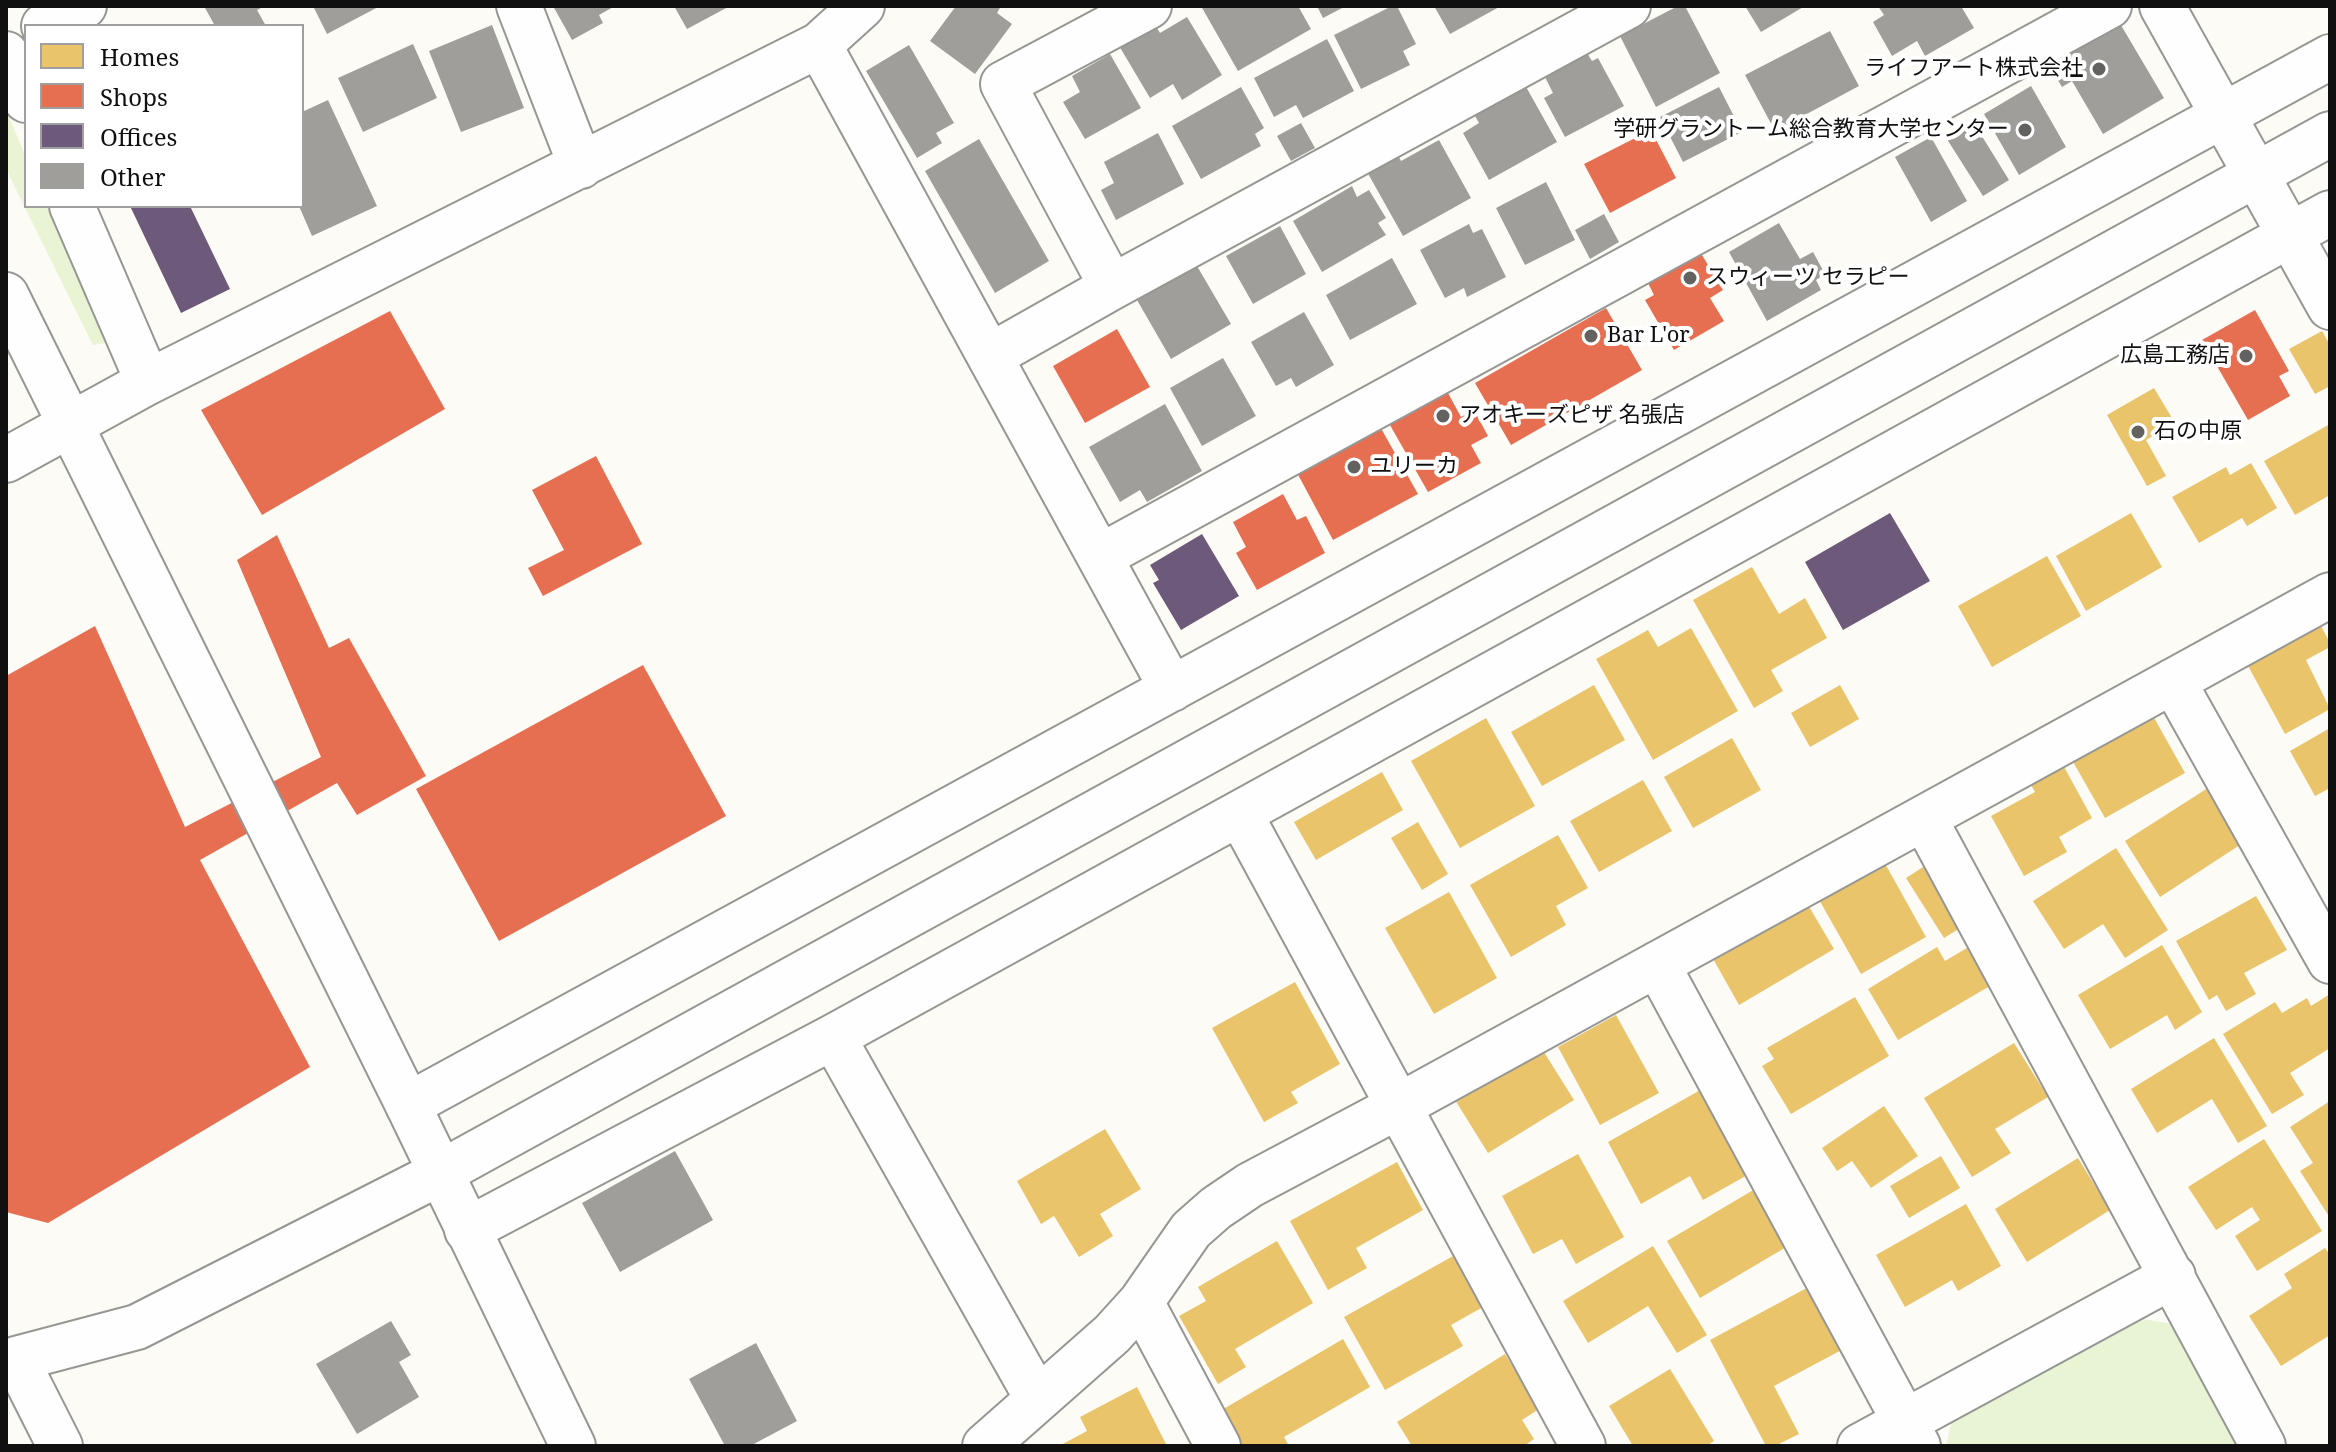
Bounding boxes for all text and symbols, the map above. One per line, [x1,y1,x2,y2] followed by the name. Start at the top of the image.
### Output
[24,24,304,208] legend
[100,40,179,73] text: Homes
[1864,56,2083,82] place label: ライフアート株式会社
[2090,60,2108,78] marker: ライフアート株式会社
[100,80,168,113] text: Shops
[1613,117,2009,143] place label: 学研グラントーム総合教育大学センター
[100,120,177,153] text: Offices
[2016,121,2034,139] marker: 学研グラントーム総合教育大学センター
[100,160,166,193] text: Other
[1706,265,1910,291] place label: スウィーツ セラピー
[1681,269,1699,287] marker: スウィーツ セラピー
[1607,323,1690,349] place label: Bar L'or
[1582,327,1600,345] marker: Bar L'or
[2120,343,2230,369] place label: 広島工務店
[2237,347,2255,365] marker: 広島工務店
[1459,403,1685,429] place label: アオキーズピザ 名張店
[1434,407,1452,425] marker: アオキーズピザ 名張店
[2154,419,2242,445] place label: 石の中原
[2129,423,2147,441] marker: 石の中原
[1370,454,1458,480] place label: ユリーカ
[1345,458,1363,476] marker: ユリーカ

